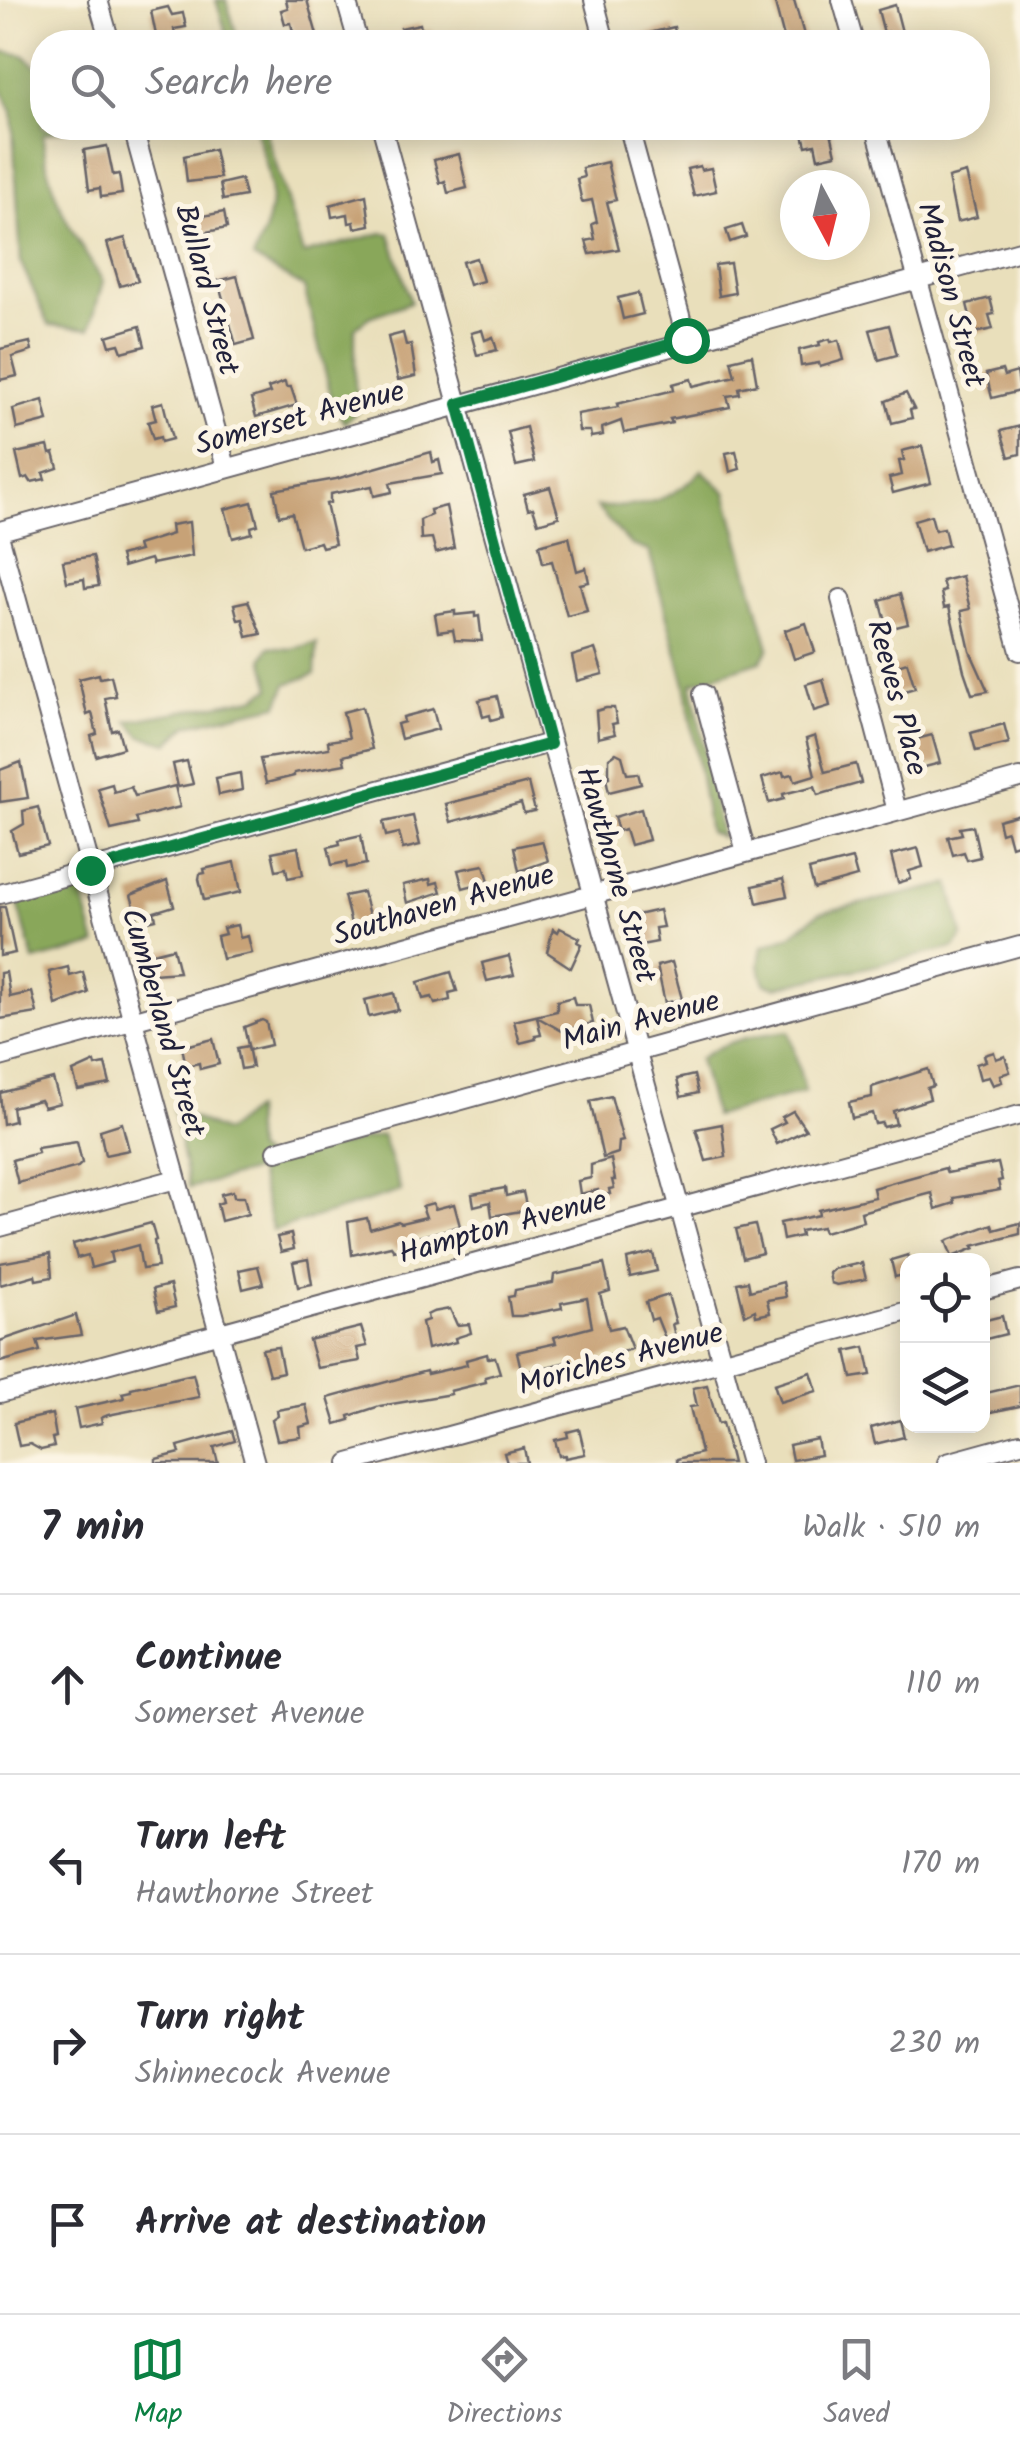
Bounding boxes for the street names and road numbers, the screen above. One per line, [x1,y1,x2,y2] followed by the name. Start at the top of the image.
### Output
[902,197,998,394] street label: Madison Street
[160,199,252,381] street label: Bullard Street
[190,368,410,470] street label: Somerset Avenue
[852,614,940,782] street label: Reeves Place
[561,761,669,989] street label: Hawthorne Street
[328,851,560,961] street label: Southaven Avenue
[106,903,218,1143] street label: Cumberland Street
[557,978,725,1066] street label: Main Avenue
[393,1177,613,1279] street label: Hampton Avenue
[513,1310,729,1410] street label: Moriches Avenue

